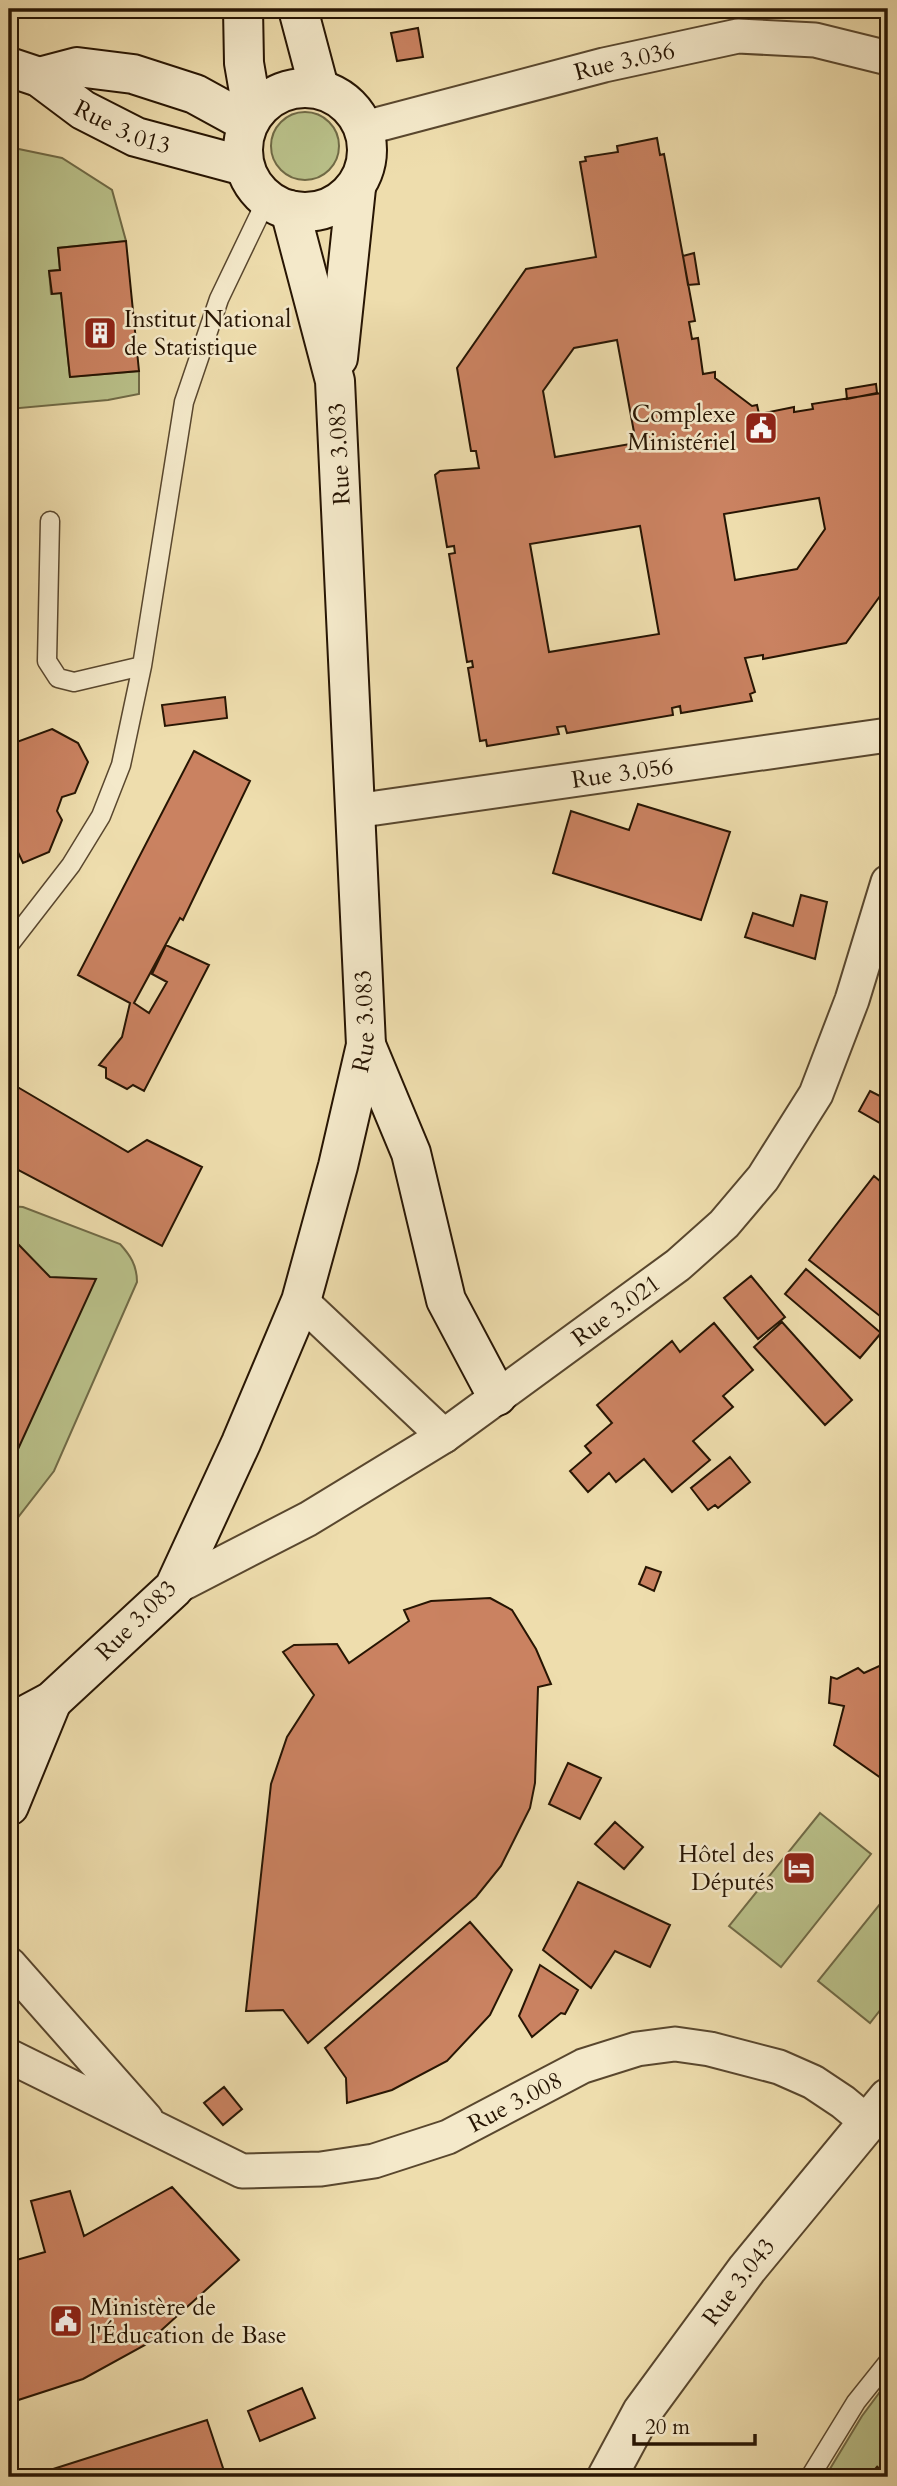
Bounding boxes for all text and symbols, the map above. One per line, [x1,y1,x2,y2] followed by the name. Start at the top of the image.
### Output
[571,34,678,89] street label: Rue 3.036
[68,92,174,163] street label: Rue 3.013
[124,303,291,364] place label: Institut National de Statistique
[81,314,119,352] building icon: Institut National de Statistique
[627,398,736,459] place label: Complexe Ministériel
[320,402,359,506] street label: Rue 3.083
[742,409,780,447] public building icon: Complexe Ministériel
[569,750,675,797] street label: Rue 3.056
[344,969,383,1075] street label: Rue 3.083
[565,1267,667,1354] street label: Rue 3.021
[88,1572,184,1668] street label: Rue 3.083
[678,1838,774,1899] place label: Hôtel des Députés
[780,1849,818,1887] hotel icon: Hôtel des Députés
[462,2064,568,2141] street label: Rue 3.008
[695,2231,783,2333] street label: Rue 3.043
[90,2291,287,2352] place label: Ministère de l'Éducation de Base
[47,2302,85,2340] public building icon: Ministère de l'Éducation de Base
[634,2402,755,2446] scale bar
[645,2413,690,2442] text: 20 m

